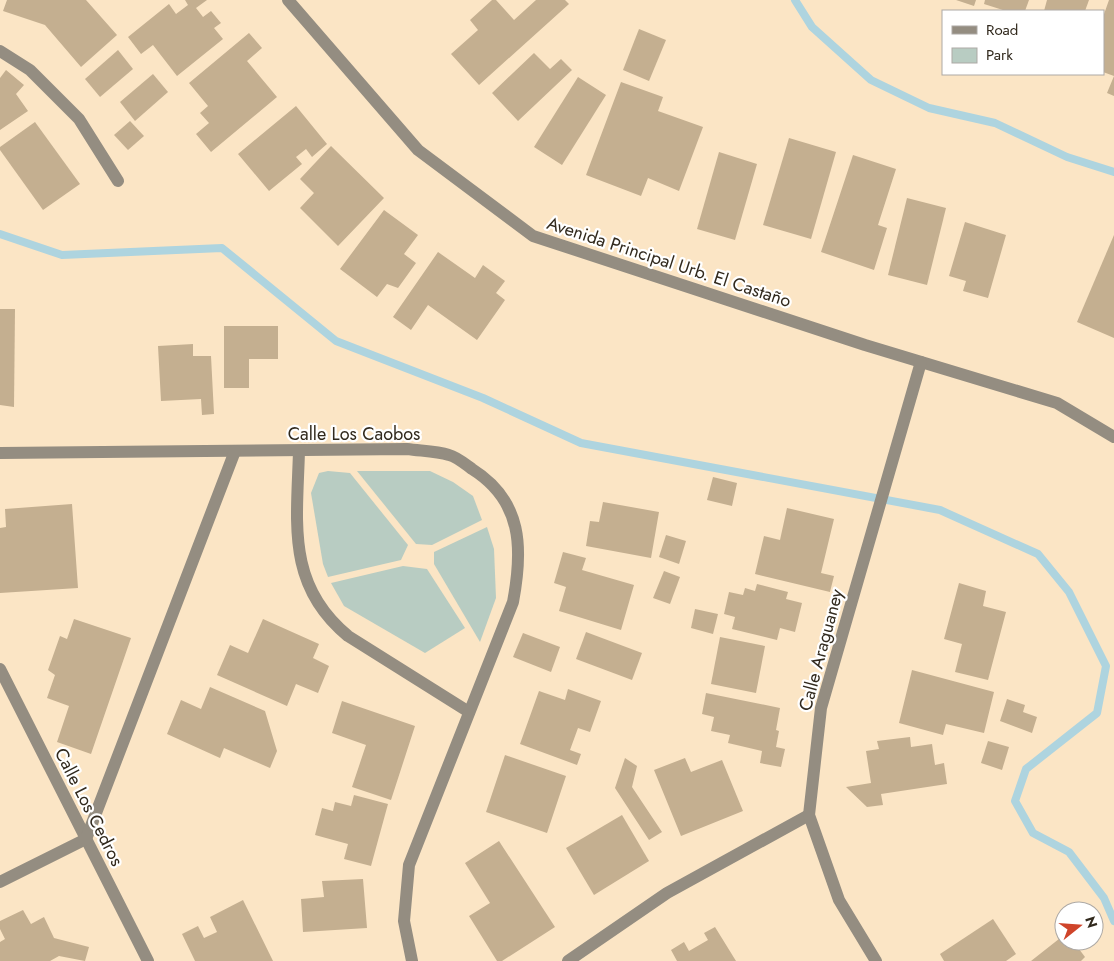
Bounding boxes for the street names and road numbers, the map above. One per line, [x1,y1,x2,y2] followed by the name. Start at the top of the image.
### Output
[544,210,795,314] street label: Avenida Principal Urb. El Castaño
[288,421,420,447] street label: Calle Los Caobos
[792,586,850,714] street label: Calle Araguaney
[48,743,130,871] street label: Calle Los Cedros

